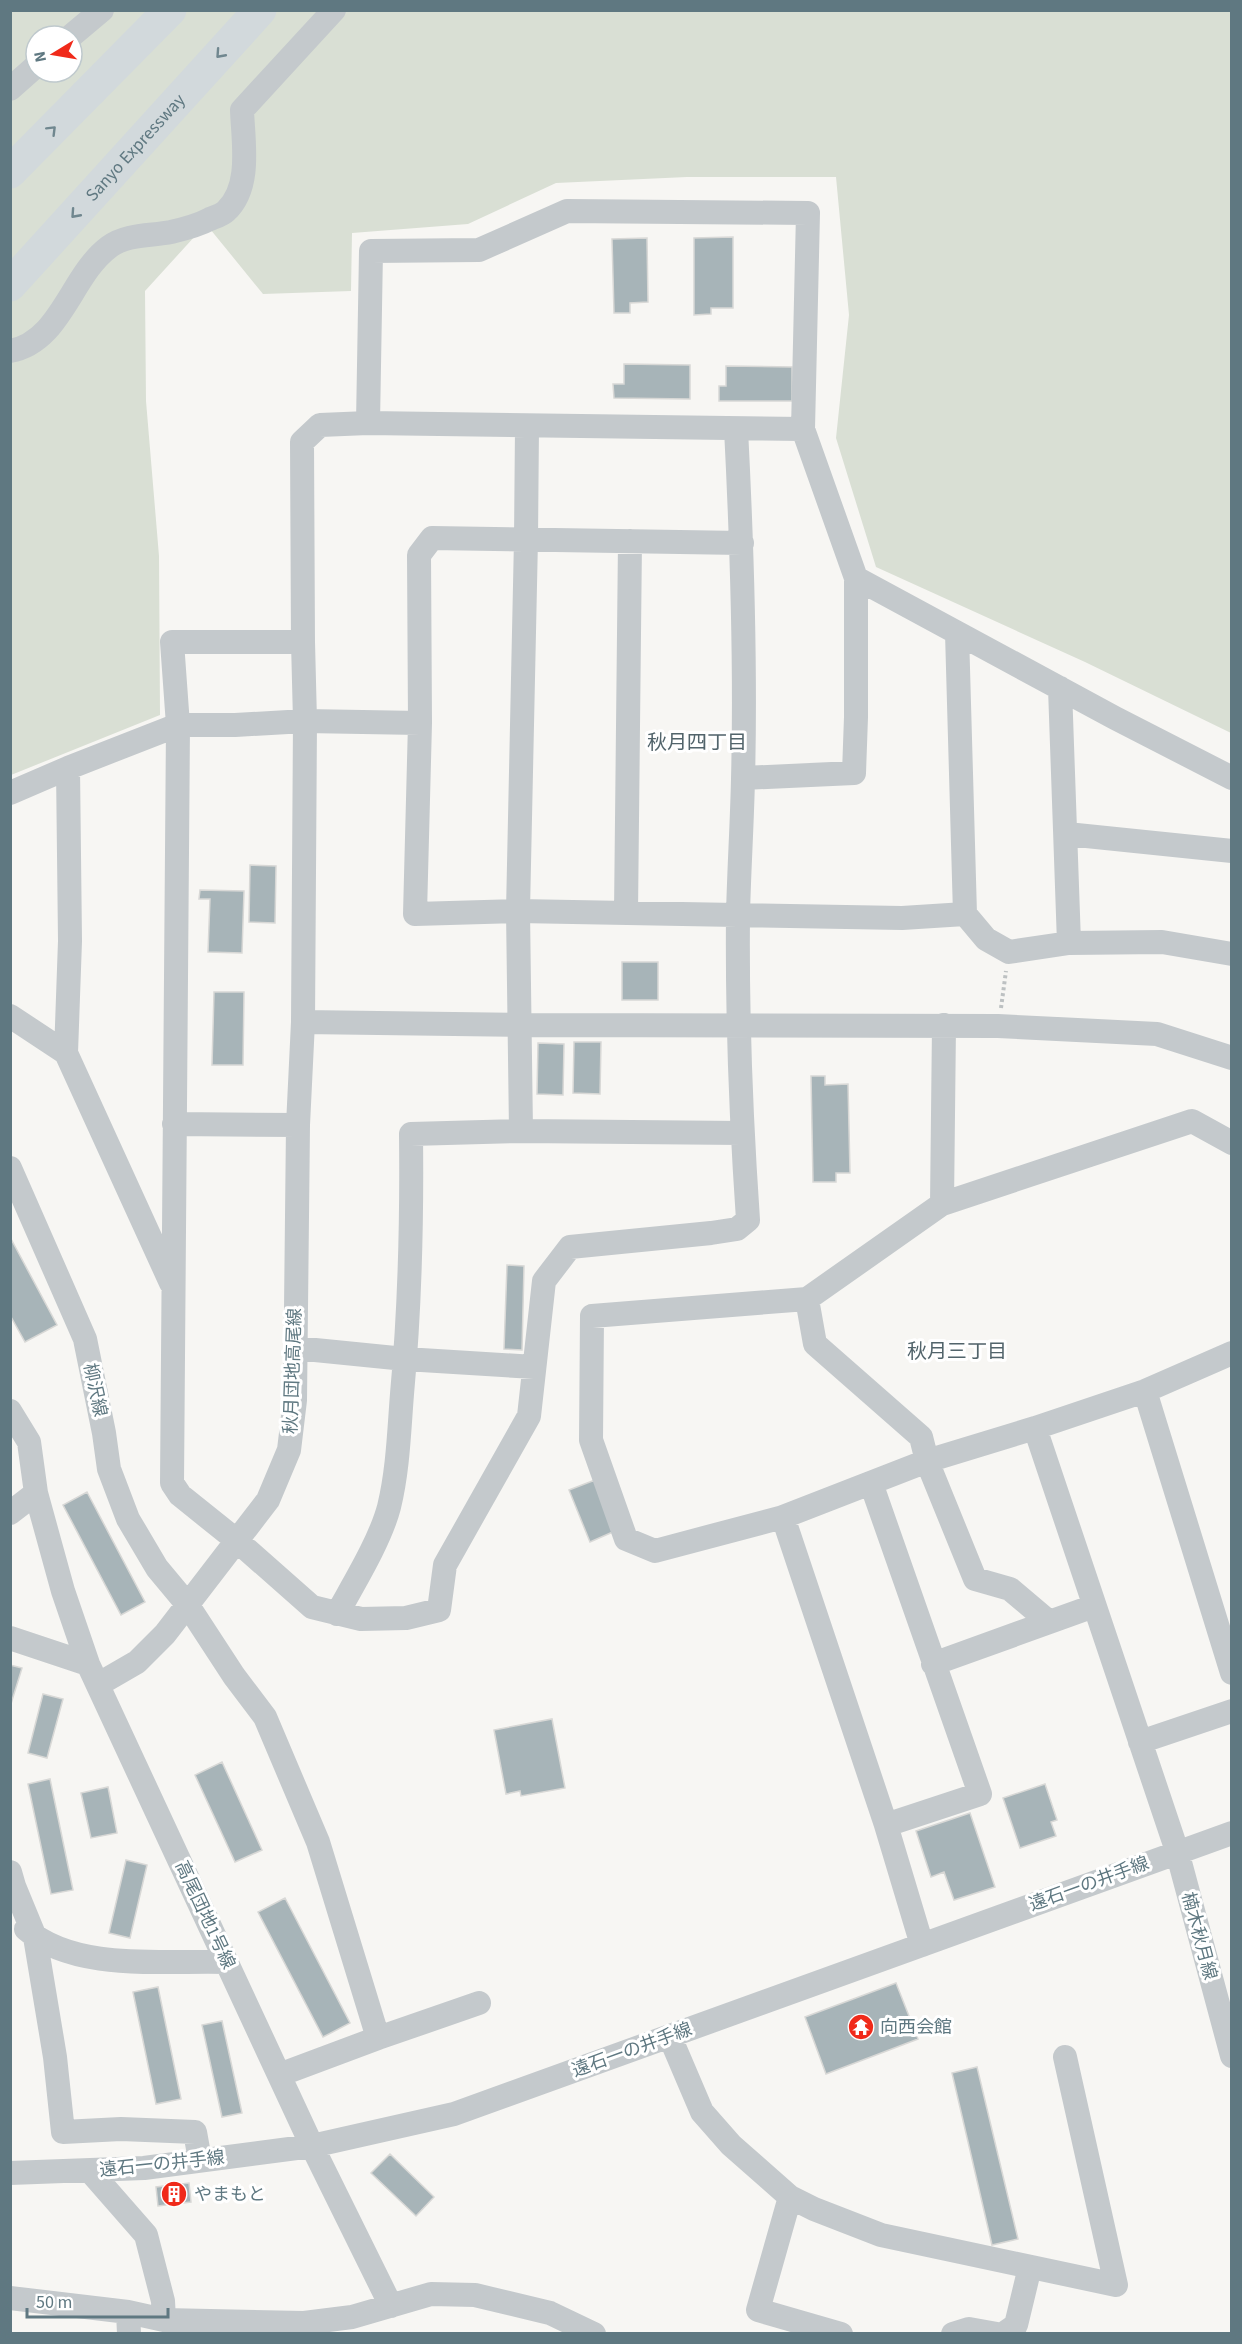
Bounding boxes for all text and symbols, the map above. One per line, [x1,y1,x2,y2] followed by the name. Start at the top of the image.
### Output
[24,24,84,84] north arrow
[216,47,227,58] one-way arrow
[28,49,52,64] text: N
[80,88,191,207] street label: Sanyo Expressway
[44,127,55,138] one-way arrow
[71,207,82,218] one-way arrow
[647,729,747,757] district label: 秋月四丁目
[278,1308,308,1434] street label: 秋月団地高尾線
[907,1338,1007,1366] district label: 秋月三丁目
[77,1361,113,1419] street label: 柳沢線
[1026,1851,1152,1917] street label: 遠石一の井手線
[169,1857,241,1973] street label: 高尾団地1号線
[1175,1889,1223,1983] street label: 楠木秋月線
[846,2012,876,2042] temple icon: 向西会館
[880,2015,952,2040] place label: 向西会館
[569,2017,695,2083] street label: 遠石一の井手線
[98,2145,226,2183] street label: 遠石一の井手線
[159,2179,189,2209] building icon: やまもと
[194,2182,266,2207] place label: やまもと
[27,2281,168,2319] scale bar
[36,2290,72,2315] text: 50 m

